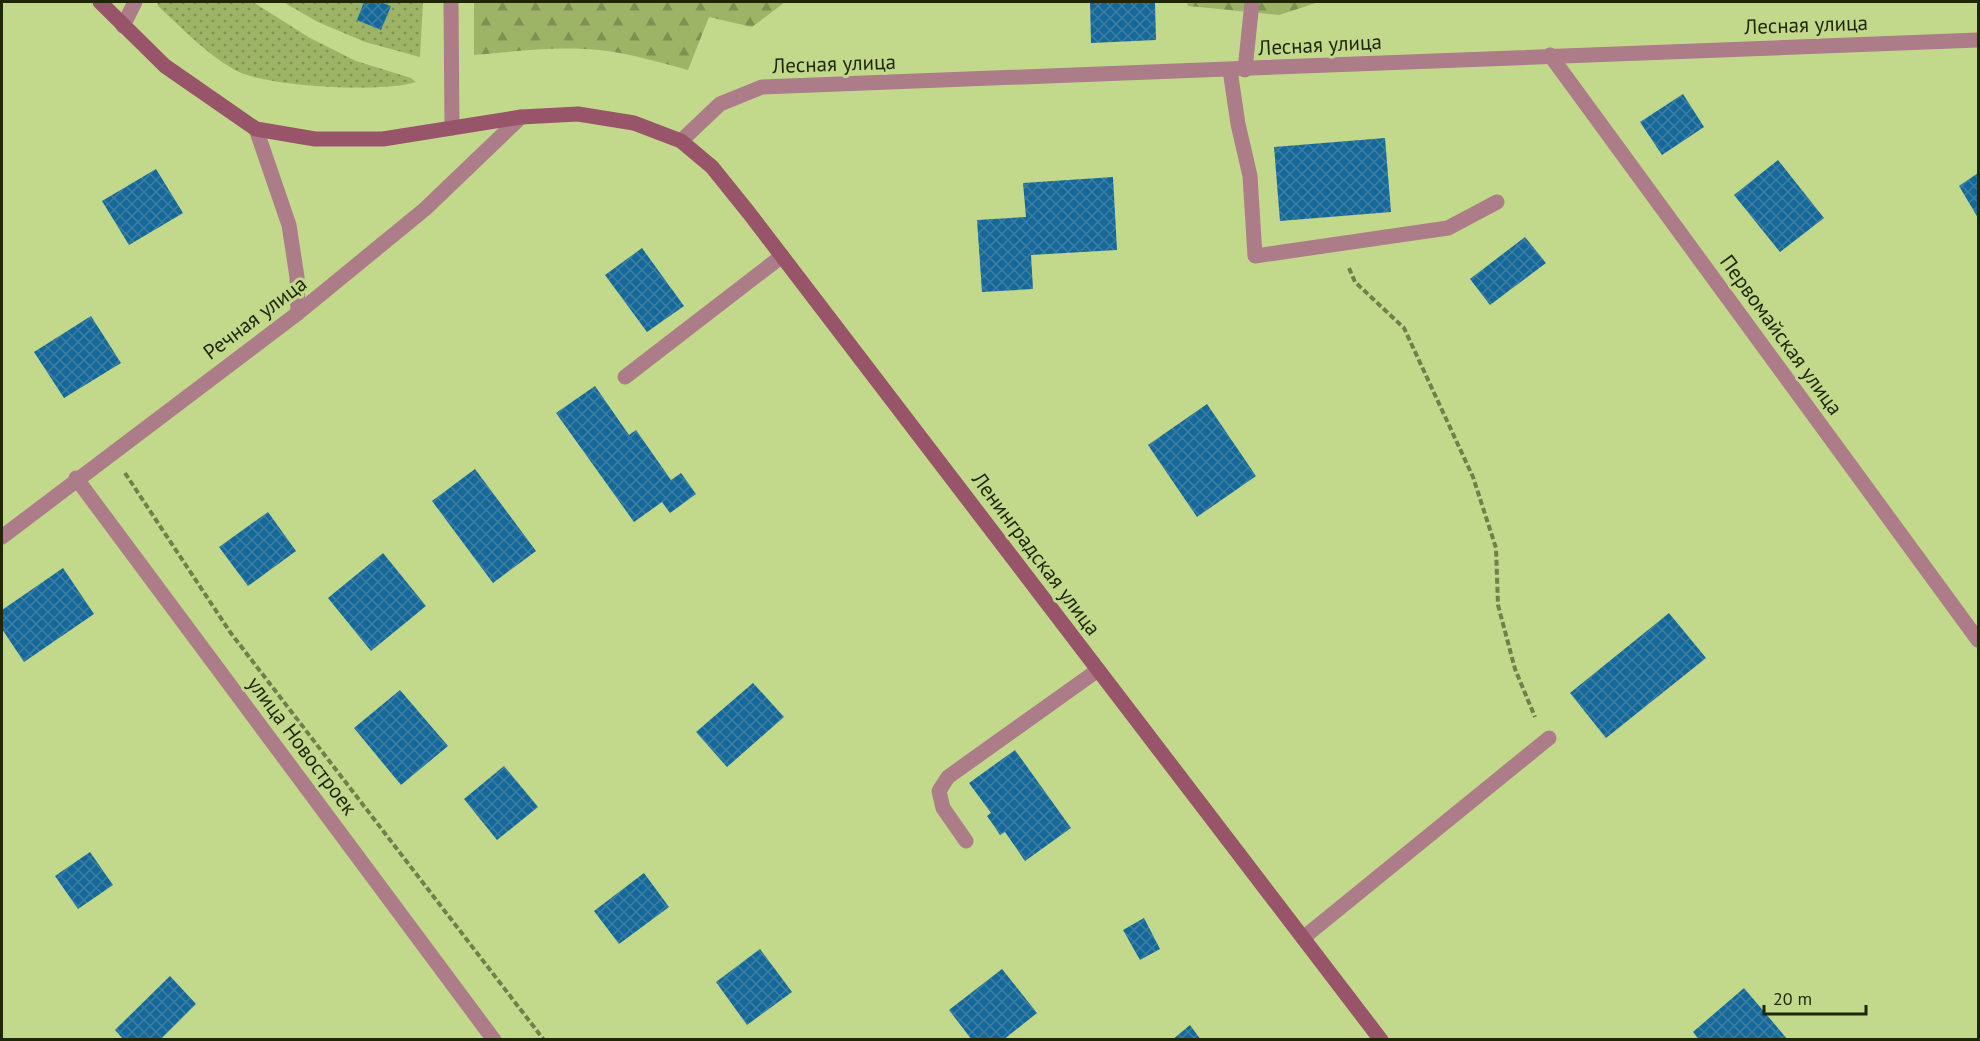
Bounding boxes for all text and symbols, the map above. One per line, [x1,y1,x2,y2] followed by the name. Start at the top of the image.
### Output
[1743,9,1868,40] street label: Лесная улица
[1256,28,1382,61] street label: Лесная улица
[771,48,896,79] street label: Лесная улица
[1714,249,1849,420] street label: Первомайская улица
[198,270,312,365] street label: Речная улица
[966,466,1107,641] street label: Ленинградская улица
[241,671,363,821] street label: улица Новостроек
[1764,978,1866,1016] scale bar
[1773,987,1812,1010] text: 20 m

